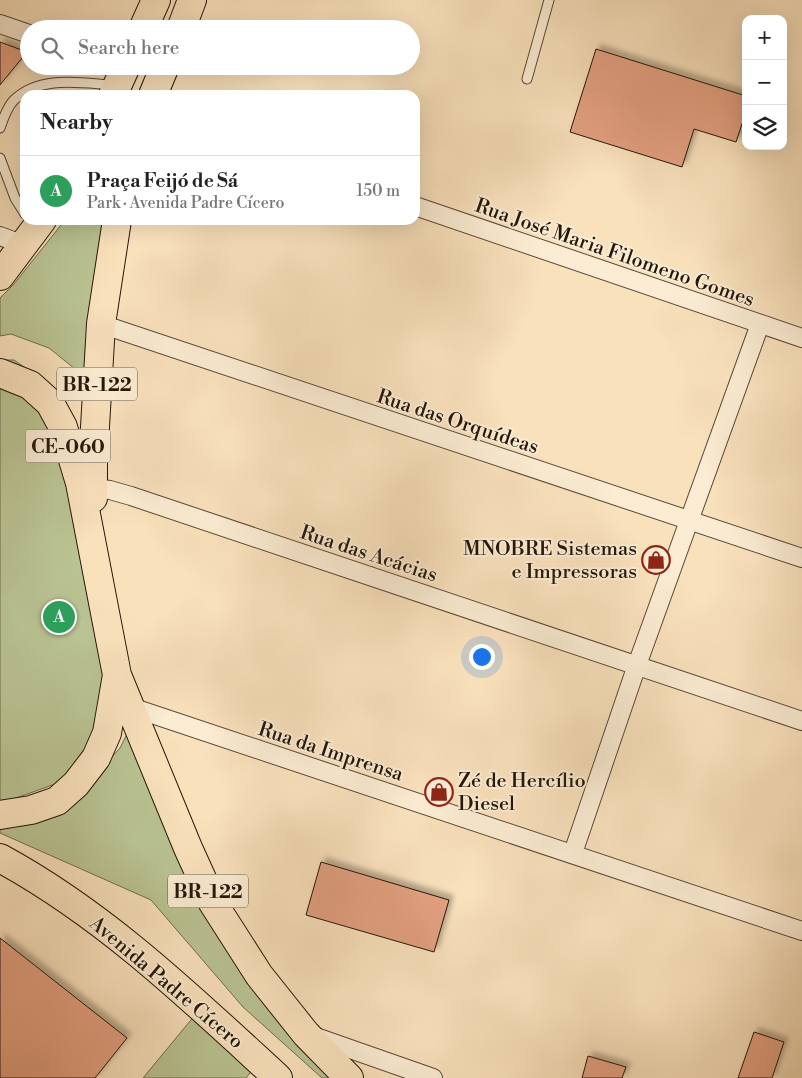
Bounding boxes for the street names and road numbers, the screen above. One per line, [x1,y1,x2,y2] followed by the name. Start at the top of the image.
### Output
[472,194,758,313] street label: Rua José Maria Filomeno Gomes
[57,368,137,400] road number: BR-122
[373,384,542,460] street label: Rua das Orquídeas
[26,430,110,462] road number: CE-060
[297,520,440,588] street label: Rua das Acácias
[255,717,407,788] street label: Rua da Imprensa
[168,874,248,908] road number: BR-122
[83,911,248,1055] street label: Avenida Padre Cícero

